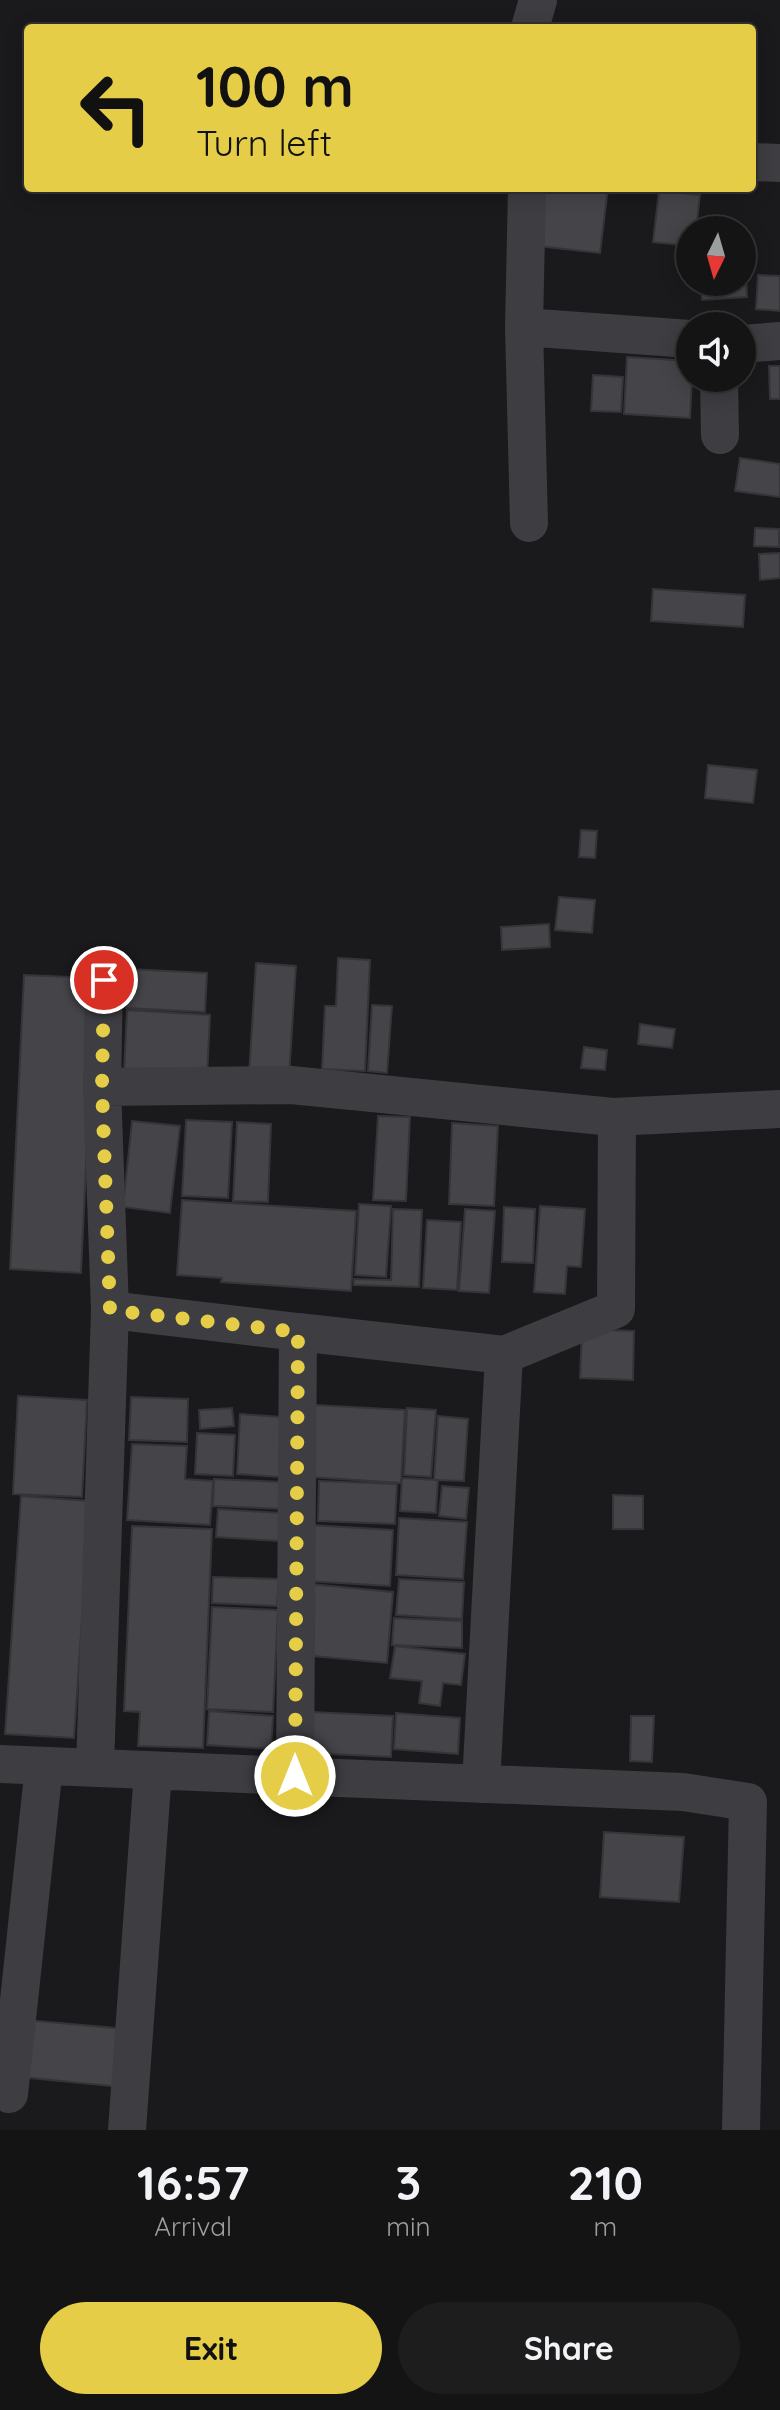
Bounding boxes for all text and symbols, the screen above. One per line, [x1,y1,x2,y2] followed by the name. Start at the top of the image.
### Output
[196,51,354,121] text: 100 m
[64,56,168,160] icon: left
[196,120,332,165] text: Turn left
[676,216,756,296] north arrow
[676,216,756,392] map controls
[676,312,756,392] button: sound
[70,946,138,1014] pin
[82,958,126,1002] icon: arrive
[253,1734,337,1818] position arrow
[137,2152,249,2212] text: 16:57
[396,2152,421,2212] text: 3
[568,2152,643,2212] text: 210
[154,2210,232,2243] text: Arrival
[386,2210,431,2243] text: min
[593,2210,617,2243] text: m
[40,2302,382,2394] button: Exit
[398,2302,740,2394] button: Share

